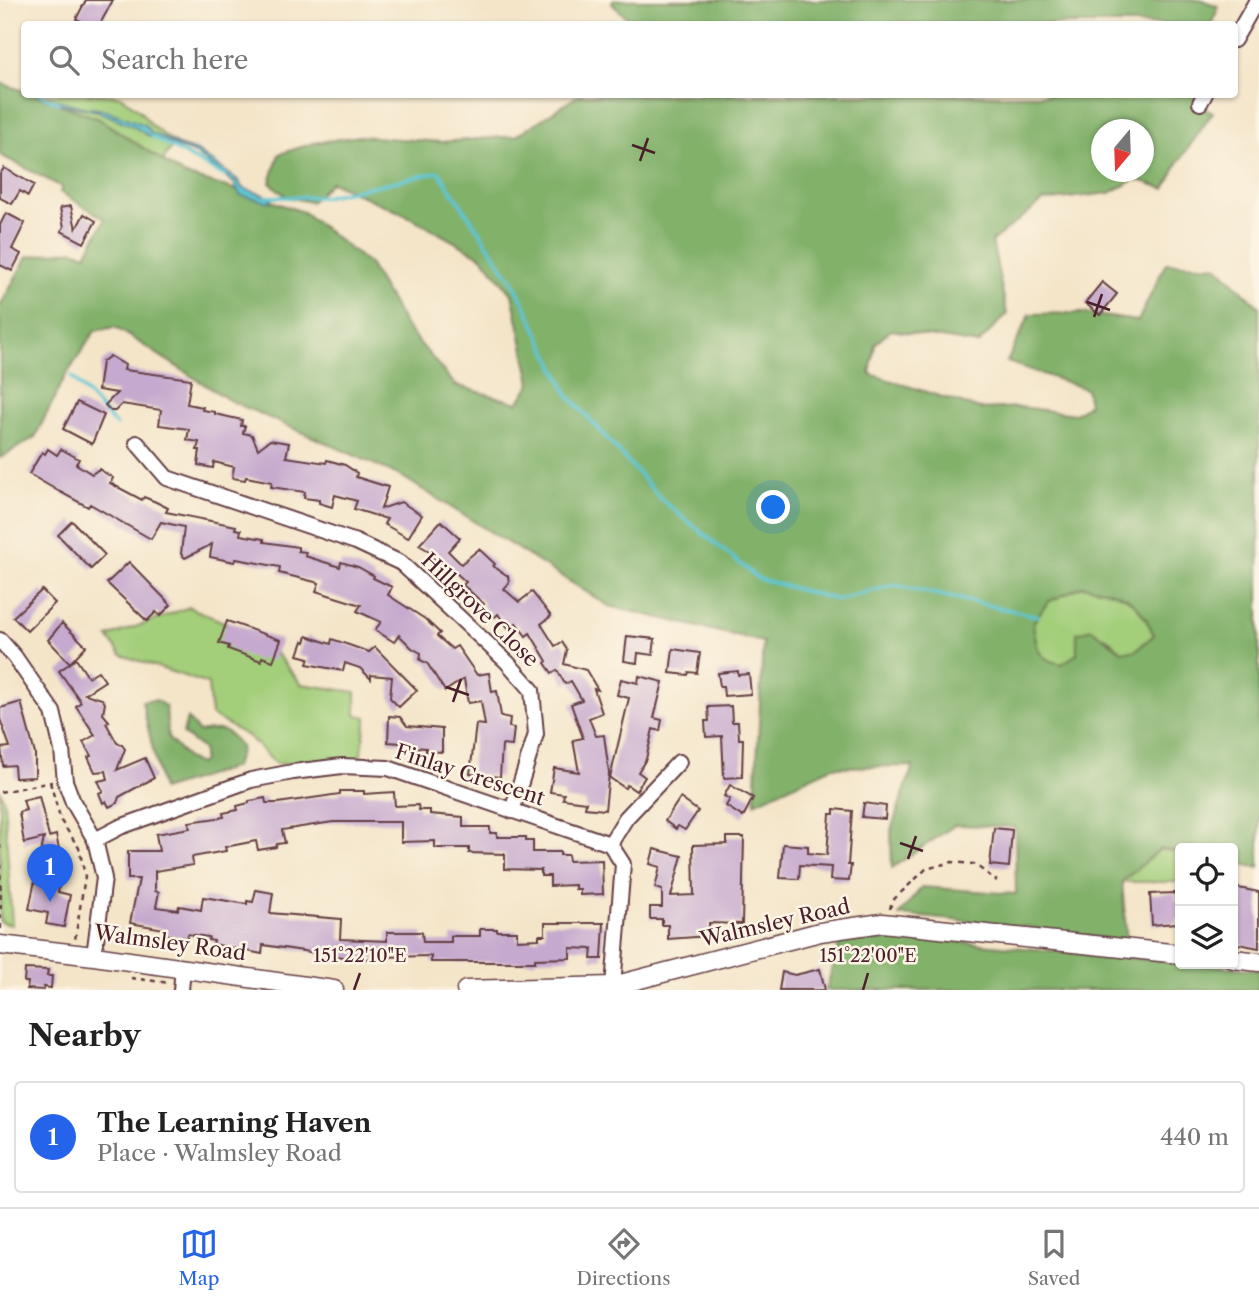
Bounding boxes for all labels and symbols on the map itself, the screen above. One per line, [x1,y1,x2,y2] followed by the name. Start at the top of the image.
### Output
[1091,119,1154,182] north arrow
[756,490,790,524] your location
[417,547,544,672] street label: Hillgrove Close
[392,739,549,811] street label: Finlay Crescent
[27,844,73,902] pin: 1
[696,893,853,952] street label: Walmsley Road
[91,919,248,966] street label: Walmsley Road
[313,945,407,967] text: 151°22'10"E
[819,945,917,967] text: 151°22'00"E

